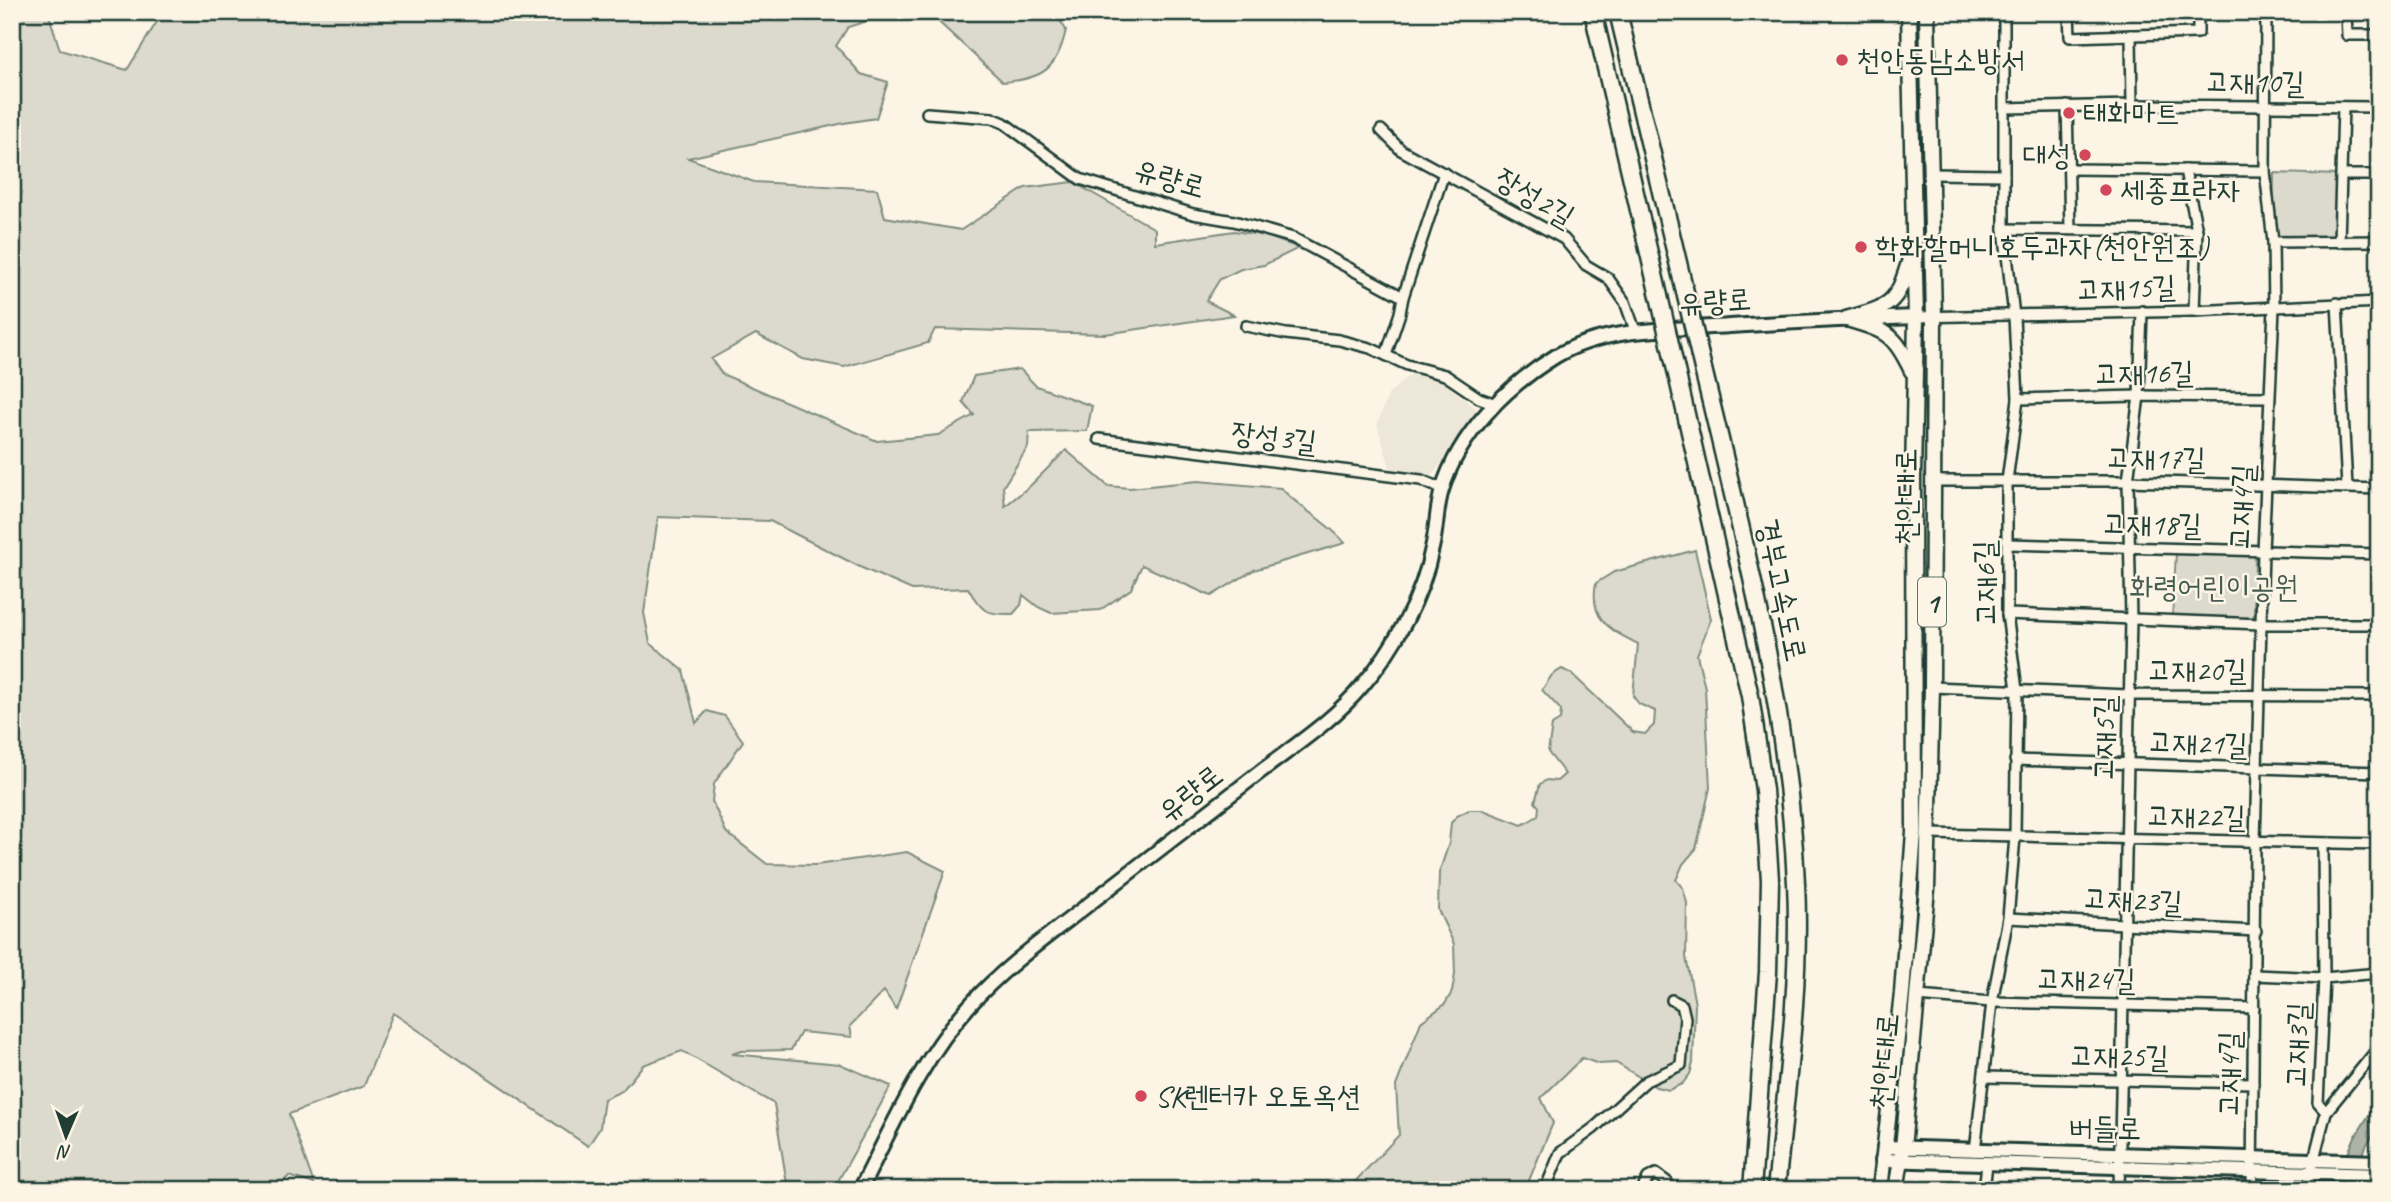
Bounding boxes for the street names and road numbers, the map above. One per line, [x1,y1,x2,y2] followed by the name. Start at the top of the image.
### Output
[2205,62,2305,102] street label: 고재10길
[1130,150,1210,206] street label: 유량로
[1488,159,1582,235] street label: 장성2길
[2076,267,2176,309] street label: 고재15길
[1678,280,1752,322] street label: 유량로
[2094,353,2194,393] street label: 고재16길
[1229,413,1319,461] street label: 장성3길
[2106,438,2206,478] street label: 고재17길
[1887,449,1925,545] street label: 천안대로
[2220,463,2262,551] street label: 고재4길
[2102,504,2202,544] street label: 고재18길
[1748,515,1816,665] street label: 경부고속도로
[1965,540,2005,626] street label: 고재6길
[1918,578,1946,626] road number: 1
[2147,651,2247,689] street label: 고재20길
[2084,695,2124,781] street label: 고재5길
[2148,722,2248,764] street label: 고재21길
[1150,756,1230,830] street label: 유량로
[2146,796,2246,836] street label: 고재22길
[2082,878,2184,922] street label: 고재23길
[2036,959,2136,999] street label: 고재24길
[2277,1001,2317,1089] street label: 고재3길
[1861,1011,1907,1111] street label: 천안대로
[2209,1031,2249,1117] street label: 고재4길
[2069,1036,2169,1076] street label: 고재25길
[2068,1108,2142,1148] street label: 버들로

